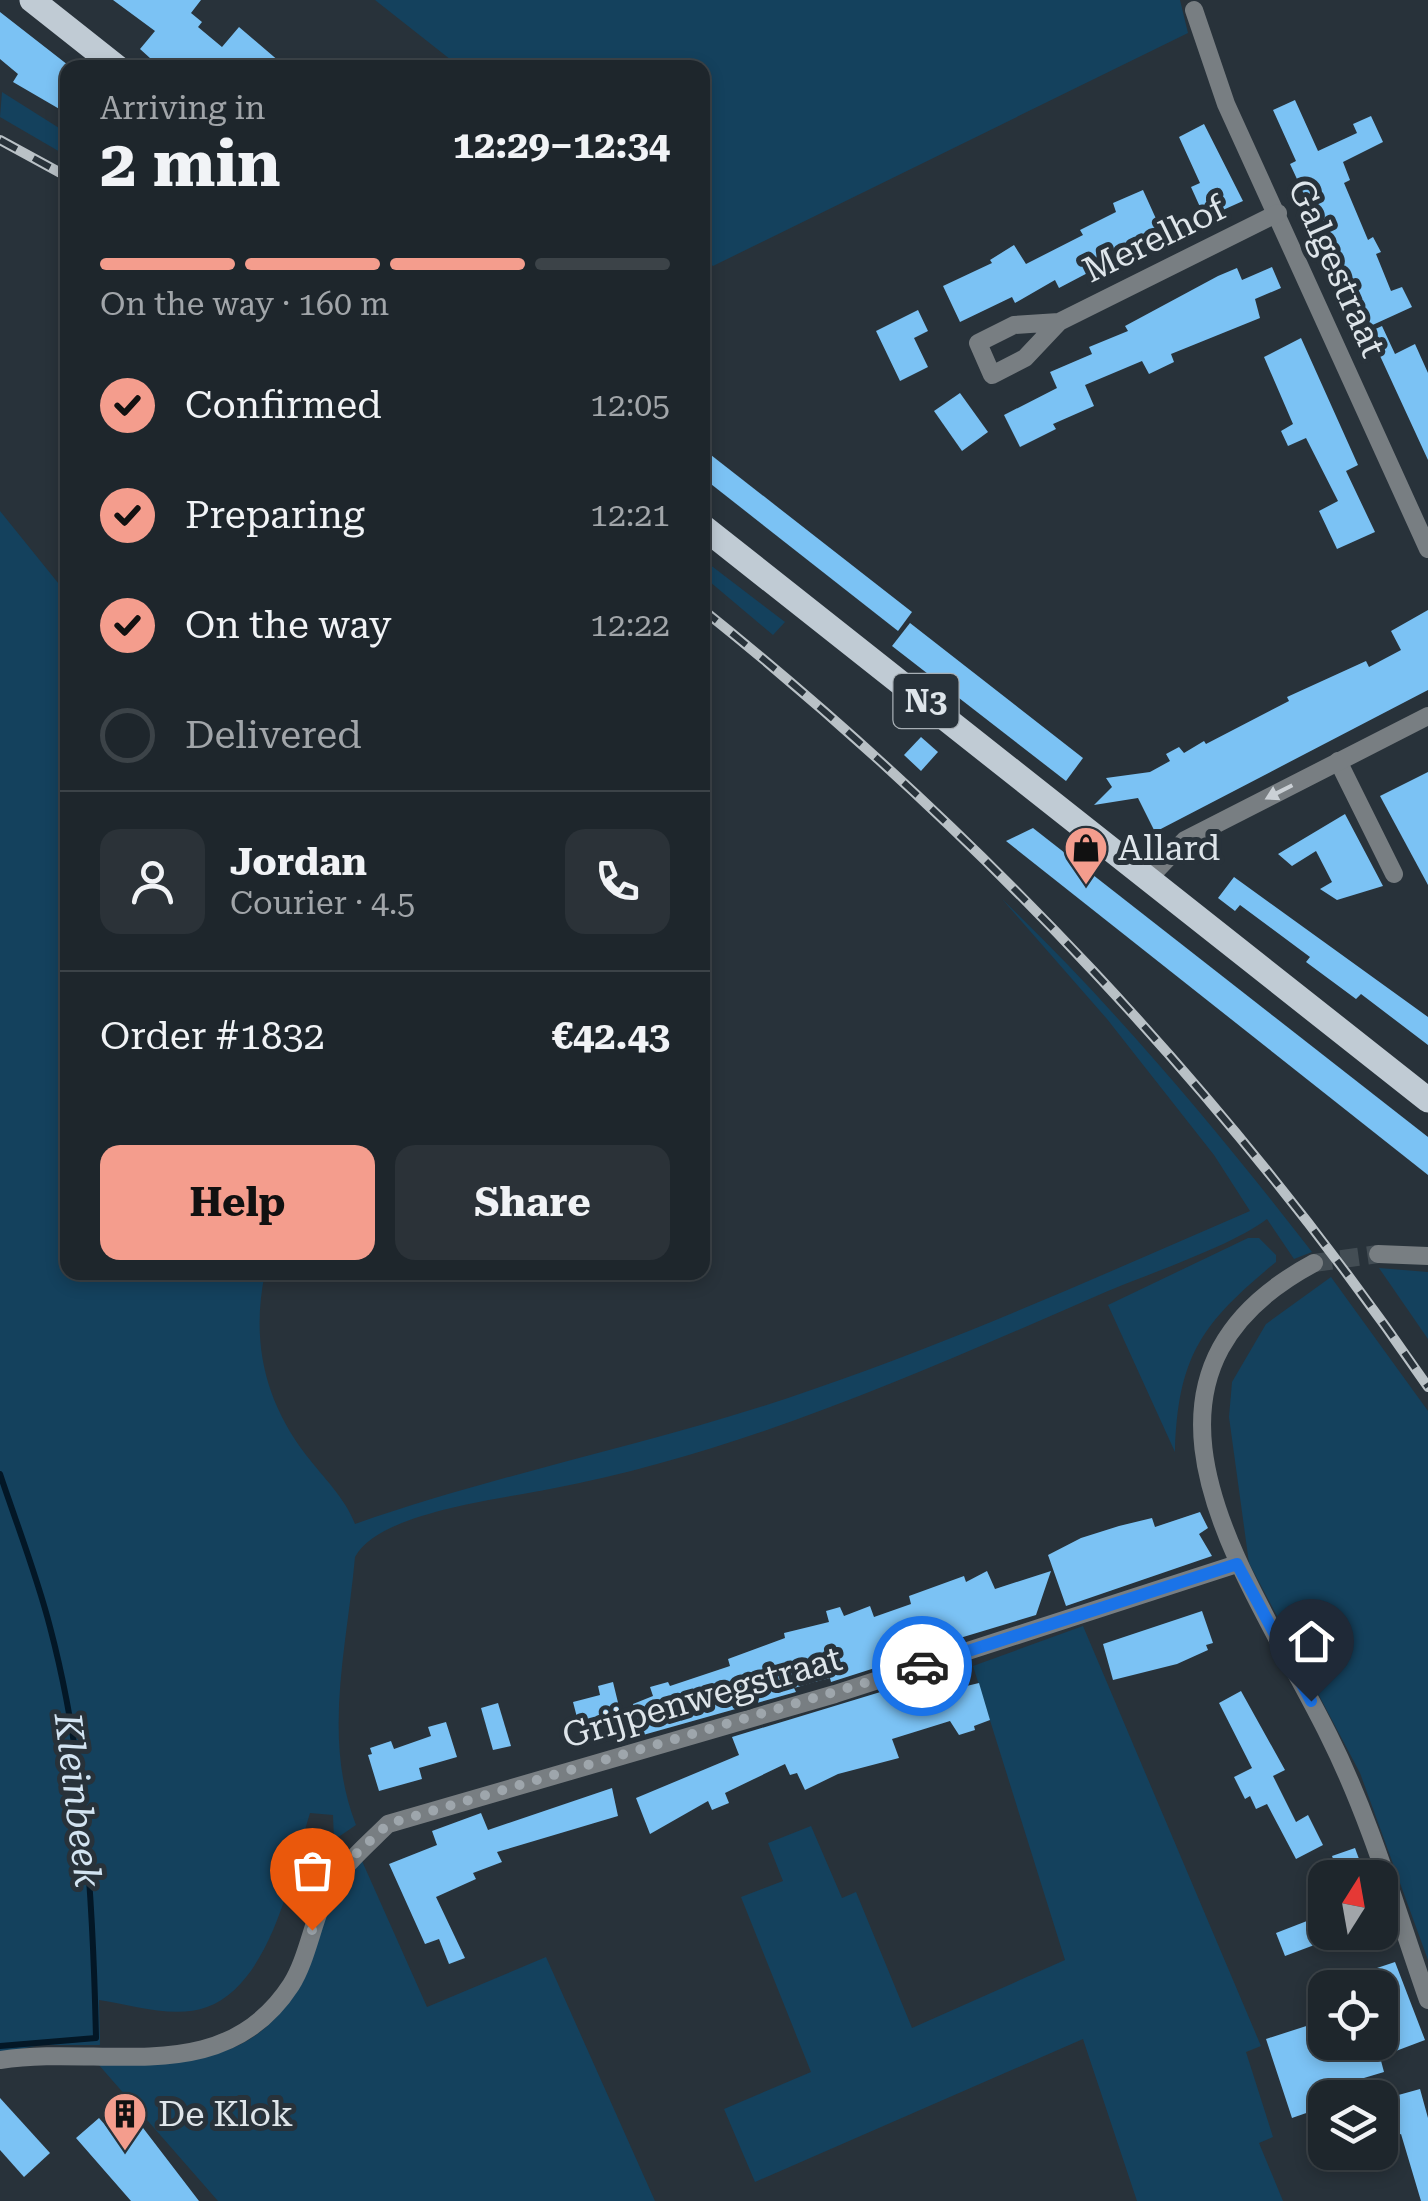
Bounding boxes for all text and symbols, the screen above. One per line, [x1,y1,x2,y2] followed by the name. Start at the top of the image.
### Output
[100,89,265,127] text: Arriving in
[453,123,670,167] text: 12:29–12:34
[100,126,281,202] text: 2 min
[1279,173,1394,363] street label: Galgestraat
[1076,187,1233,291] street label: Merelhof
[100,285,389,323] text: On the way · 160 m
[100,378,155,433] icon: check
[185,383,382,427] text: Confirmed
[590,386,670,424] text: 12:05
[100,488,155,543] icon: check
[185,493,365,537] text: Preparing
[590,496,670,534] text: 12:21
[100,598,155,653] icon: check
[185,603,391,647] text: On the way
[590,606,670,644] text: 12:22
[894,674,958,728] road number: N3
[185,713,362,757] text: Delivered
[1264,783,1293,800] one-way arrow
[1063,825,1109,886] shop icon: Allard
[1118,828,1220,869] place label: Allard
[100,829,205,934] button: person
[565,829,670,934] button: phone
[230,840,367,884] text: Jordan
[230,884,415,922] text: Courier · 4.5
[100,1014,325,1058] text: Order #1832
[552,1014,670,1058] text: €42.43
[100,1145,375,1260] button: Help
[395,1145,670,1260] button: Share
[1269,1599,1354,1702] pin
[1284,1614,1339,1669] icon: home
[872,1616,972,1716] courier
[558,1638,847,1757] street label: Grijpenwegstraat
[895,1639,950,1694] icon: car
[45,1709,111,1890] water label: Kleinbeek
[270,1828,355,1931] pin
[285,1843,340,1898] icon: bag
[1308,1860,1398,1950] north arrow
[1308,1860,1398,2170] map controls
[1308,1970,1398,2060] button: locate
[1308,2080,1398,2170] button: layers
[102,2091,148,2152] building icon: De Klok
[158,2094,293,2135] place label: De Klok

